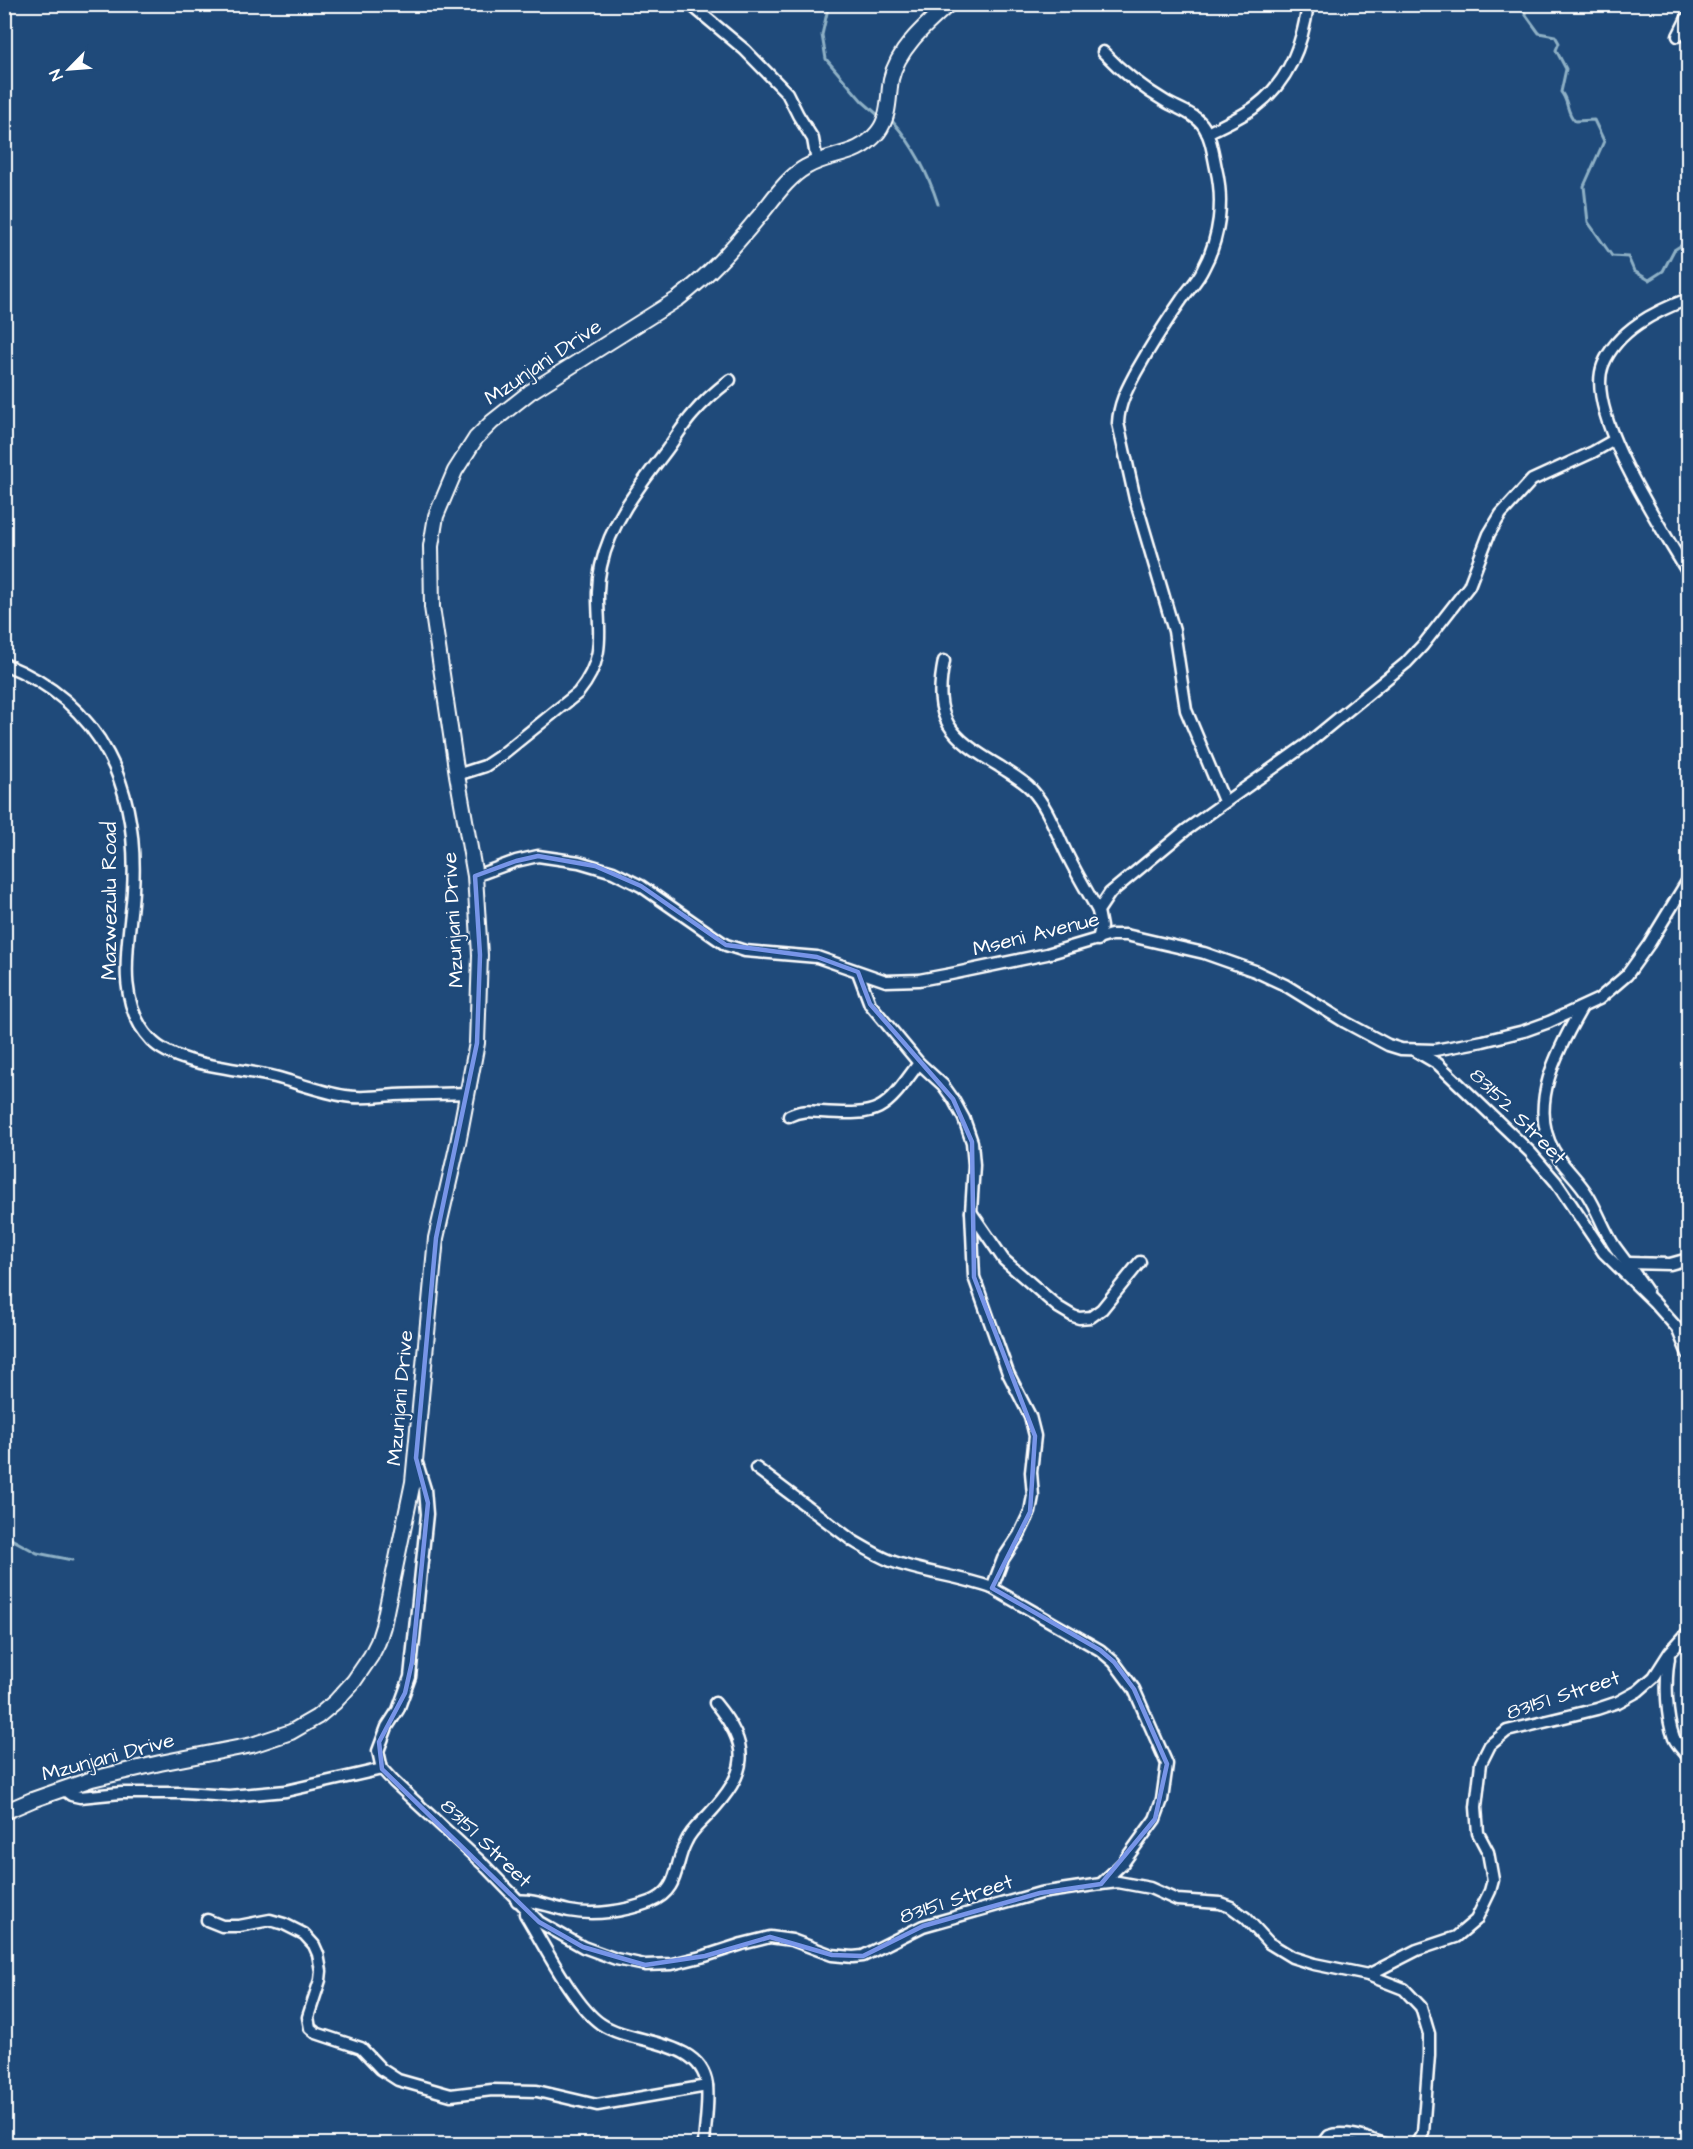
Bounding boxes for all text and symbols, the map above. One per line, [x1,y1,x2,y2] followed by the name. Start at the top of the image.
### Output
[39,39,99,99] north arrow
[44,66,68,84] text: N
[478,312,608,412] street label: Mzunjani Drive
[95,822,124,980] street label: Mazwezulu Road
[435,851,471,989] street label: Mzunjani Drive
[970,904,1102,964] street label: Mseni Avenue
[1463,1061,1574,1172] street label: 83152 Street
[380,1329,420,1467] street label: Mzunjani Drive
[1503,1663,1624,1727] street label: 83151 Street
[39,1725,177,1789] street label: Mzunjani Drive
[434,1792,539,1895] street label: 83151 Street
[896,1867,1017,1931] street label: 83151 Street

